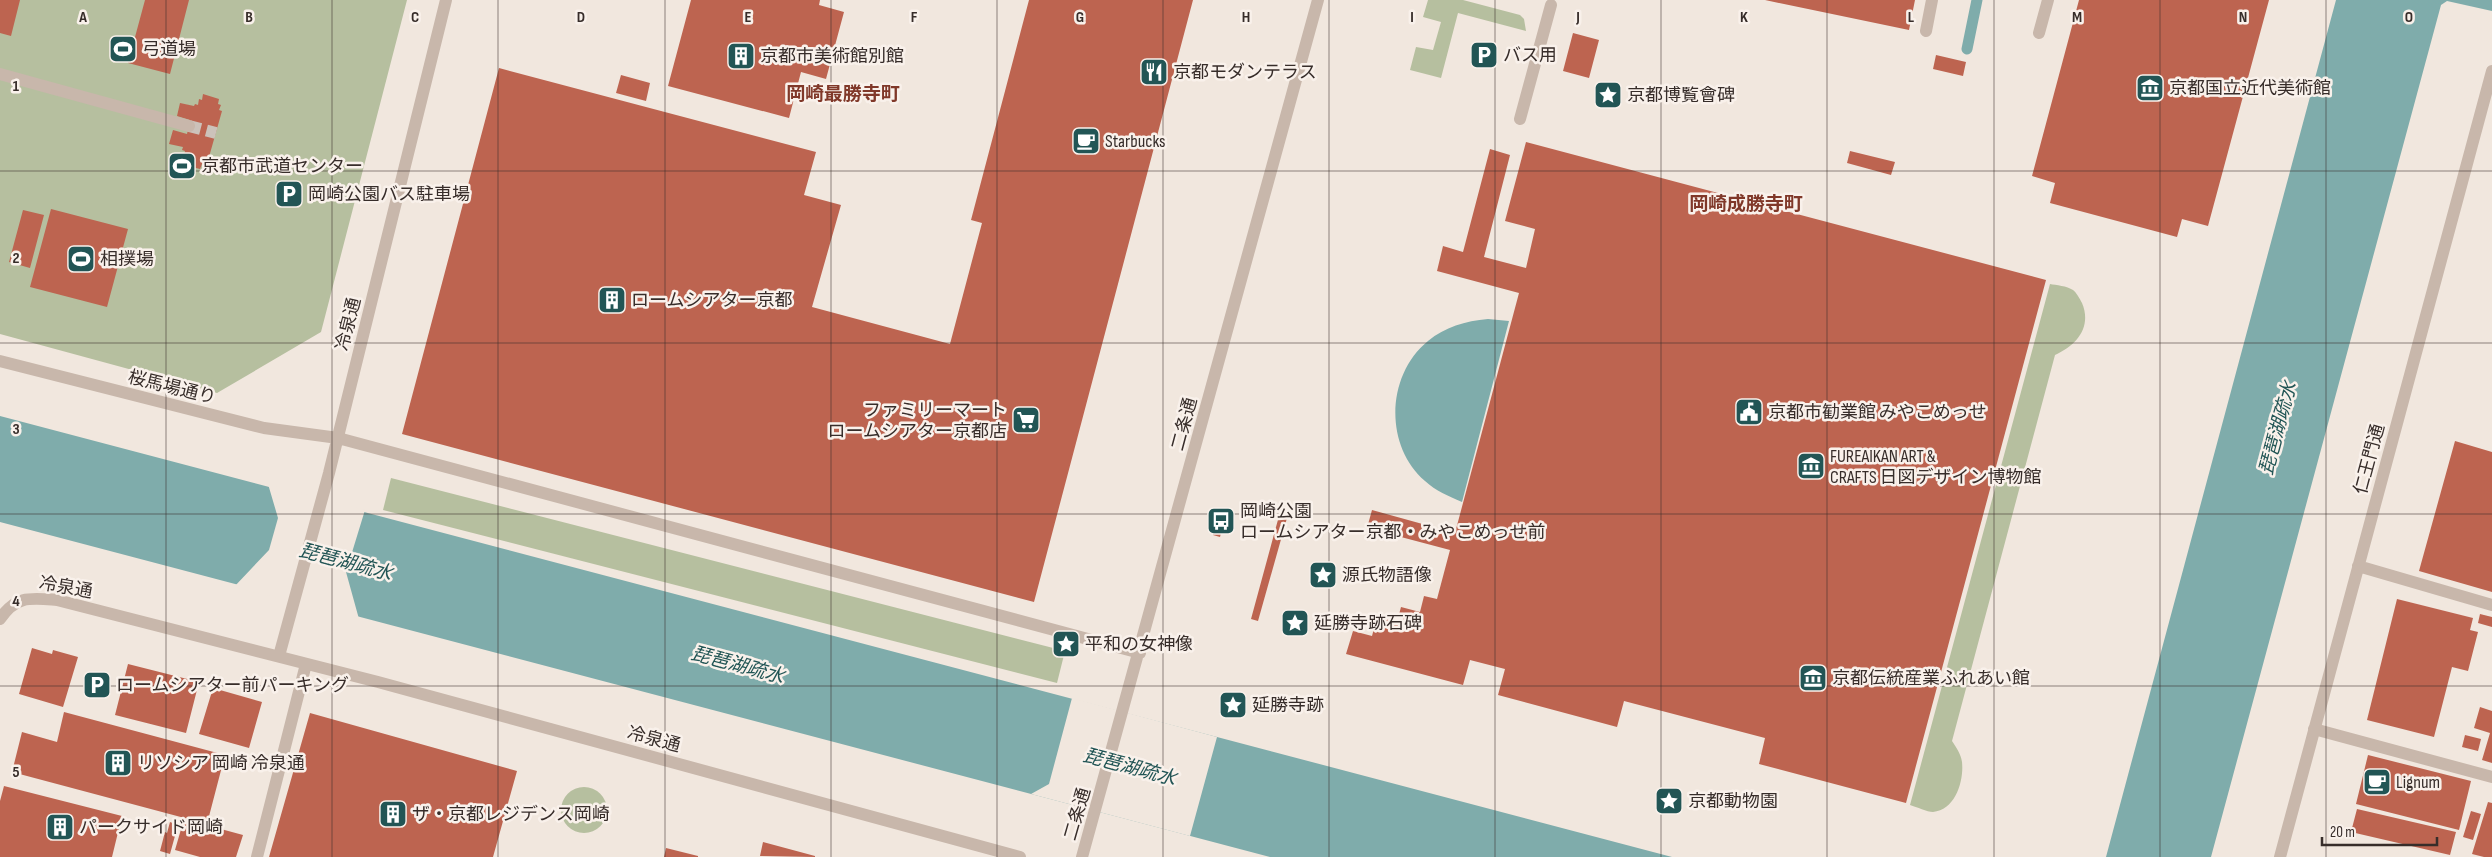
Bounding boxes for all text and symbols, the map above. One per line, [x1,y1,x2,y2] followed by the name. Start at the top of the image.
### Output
[78,8,87,27] text: A
[245,8,253,27] text: B
[411,8,419,27] text: C
[577,8,585,27] text: D
[745,8,752,27] text: E
[911,8,918,27] text: F
[1076,8,1084,27] text: G
[1242,8,1250,27] text: H
[1410,8,1414,27] text: I
[1575,8,1580,27] text: J
[1740,8,1748,27] text: K
[1908,8,1915,27] text: L
[2072,8,2082,27] text: M
[2239,8,2247,27] text: N
[2405,8,2413,27] text: O
[108,34,138,64] sports icon: 弓道場
[142,39,196,60] place label: 弓道場
[1469,40,1499,70] parking icon: バス用
[726,41,756,71] building icon: 京都市美術館別館
[1503,45,1557,66] place label: バス用
[760,46,904,67] place label: 京都市美術館別館
[1139,57,1169,87] restaurant icon: 京都モダンテラス
[1173,62,1317,83] place label: 京都モダンテラス
[2135,73,2165,103] museum icon: 京都国立近代美術館
[13,77,20,96] text: 1
[2169,78,2331,99] place label: 京都国立近代美術館
[1593,80,1623,110] place icon: 京都博覧會碑
[786,83,900,106] district label: 岡崎最勝寺町
[1627,85,1735,106] place label: 京都博覧會碑
[1071,126,1101,156] cafe icon: Starbucks
[1105,131,1165,152] place label: Starbucks
[167,151,197,181] sports icon: 京都市武道センター
[201,156,363,177] place label: 京都市武道センター
[274,179,304,209] parking icon: 岡崎公園バス駐車場
[308,184,470,205] place label: 岡崎公園バス駐車場
[1689,193,1803,216] district label: 岡崎成勝寺町
[66,244,96,274] sports icon: 相撲場
[12,249,20,268] text: 2
[100,249,154,270] place label: 相撲場
[597,285,627,315] building icon: ロームシアター京都
[631,290,792,311] place label: ロームシアター京都
[332,295,365,353] street label: 冷泉通
[126,366,218,409] street label: 桜馬場通り
[2255,378,2302,477] water label: 琵琶湖疏水
[1167,395,1202,453] street label: 二条通
[1734,397,1764,427] public building icon: 京都市勧業館 みやこめっせ
[828,400,1007,442] place label: ファミリーマート ロームシアター京都店
[1768,402,1987,423] place label: 京都市勧業館 みやこめっせ
[1011,405,1041,435] supermarket icon: ファミリーマート ロームシアター京都店
[12,420,20,439] text: 3
[2350,422,2389,497] street label: 仁王門通
[1830,446,2041,488] place label: FUREAIKAN ART & CRAFTS 日図デザイン博物館
[1796,451,1826,481] museum icon: FUREAIKAN ART & CRAFTS 日図デザイン博物館
[1240,501,1545,543] place label: 岡崎公園 ロームシアター京都・みやこめっせ前
[1206,506,1236,536] bus stop icon: 岡崎公園 ロームシアター京都・みやこめっせ前
[297,539,396,586] water label: 琵琶湖疏水
[1308,560,1338,590] place icon: 源氏物語像
[1342,565,1432,586] place label: 源氏物語像
[38,572,94,603] street label: 冷泉通
[12,592,20,611] text: 4
[1280,608,1310,638] place icon: 延勝寺跡石碑
[1314,613,1422,634] place label: 延勝寺跡石碑
[1051,629,1081,659] place icon: 平和の女神像
[1085,634,1193,655] place label: 平和の女神像
[689,642,788,689] water label: 琵琶湖疏水
[1798,663,1828,693] museum icon: 京都伝統産業ふれあい館
[1832,668,2030,689] place label: 京都伝統産業ふれあい館
[82,670,112,700] parking icon: ロームシアター前パーキング
[116,675,349,696] place label: ロームシアター前パーキング
[1218,690,1248,720] place icon: 延勝寺跡
[1252,695,1324,716] place label: 延勝寺跡
[625,722,683,757] street label: 冷泉通
[1081,744,1180,791] water label: 琵琶湖疏水
[103,748,133,778] building icon: リソシア 岡崎 冷泉通
[137,753,305,774] place label: リソシア 岡崎 冷泉通
[12,763,20,782] text: 5
[2362,767,2392,797] cafe icon: Lignum
[2396,772,2440,793] place label: Lignum
[1060,785,1095,843] street label: 二条通
[1654,786,1684,816] place icon: 京都動物園
[1688,791,1778,812] place label: 京都動物園
[378,799,408,829] building icon: ザ・京都レジデンス岡崎
[412,804,610,825] place label: ザ・京都レジデンス岡崎
[45,812,75,842] building icon: パークサイド岡崎
[2322,814,2437,846] scale bar
[79,817,223,838] place label: パークサイド岡崎
[2330,823,2355,842] text: 20 m

